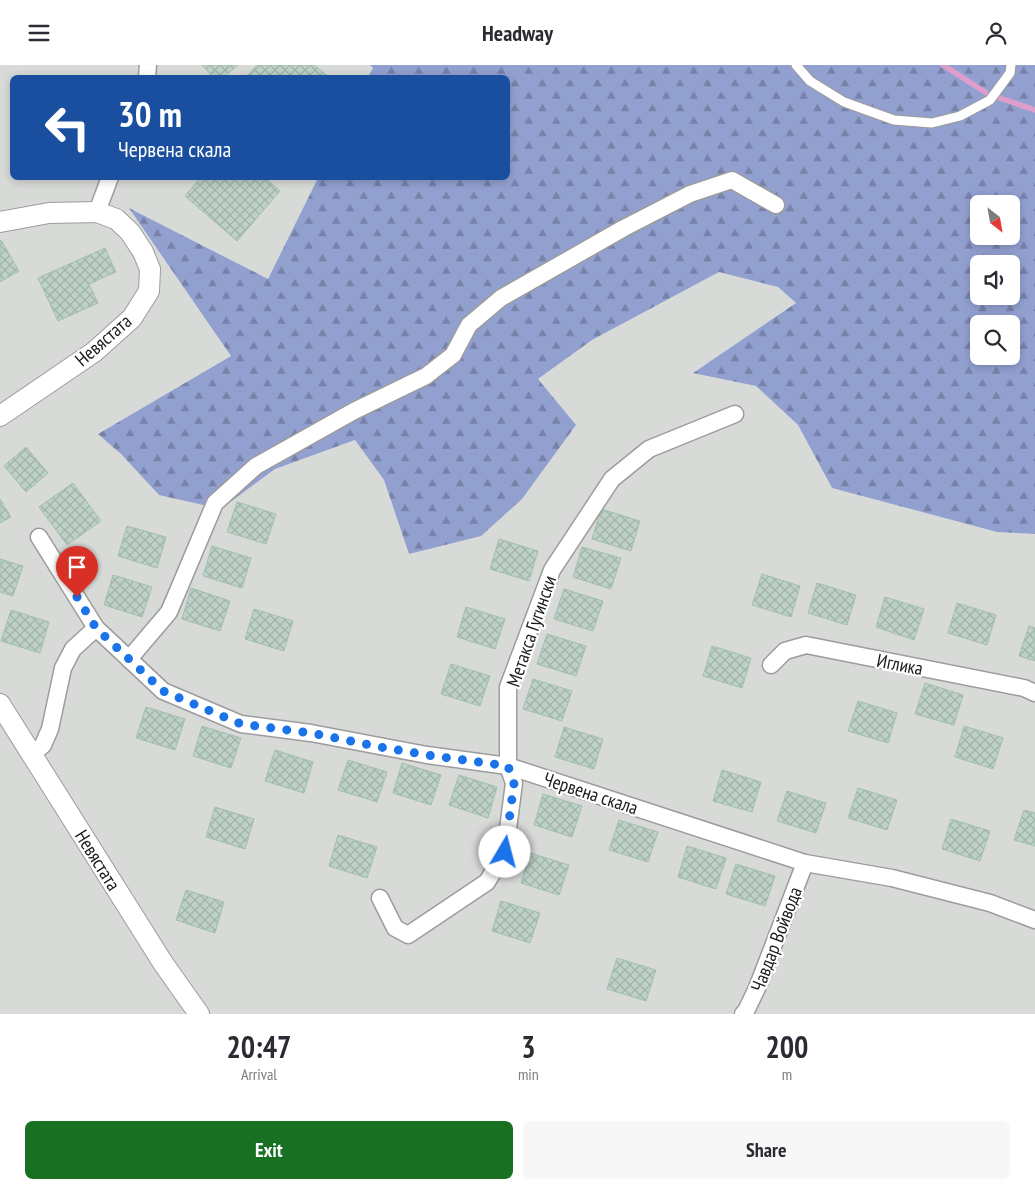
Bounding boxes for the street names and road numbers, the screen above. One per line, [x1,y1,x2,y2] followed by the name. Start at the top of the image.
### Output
[70,309,136,371] street label: Невястата
[501,572,561,690] street label: Метакса Гугински
[875,648,925,680] street label: Иглика
[541,766,641,820] street label: Червена скала
[70,825,126,895] street label: Невястата
[745,883,807,995] street label: Чавдар Войвода

